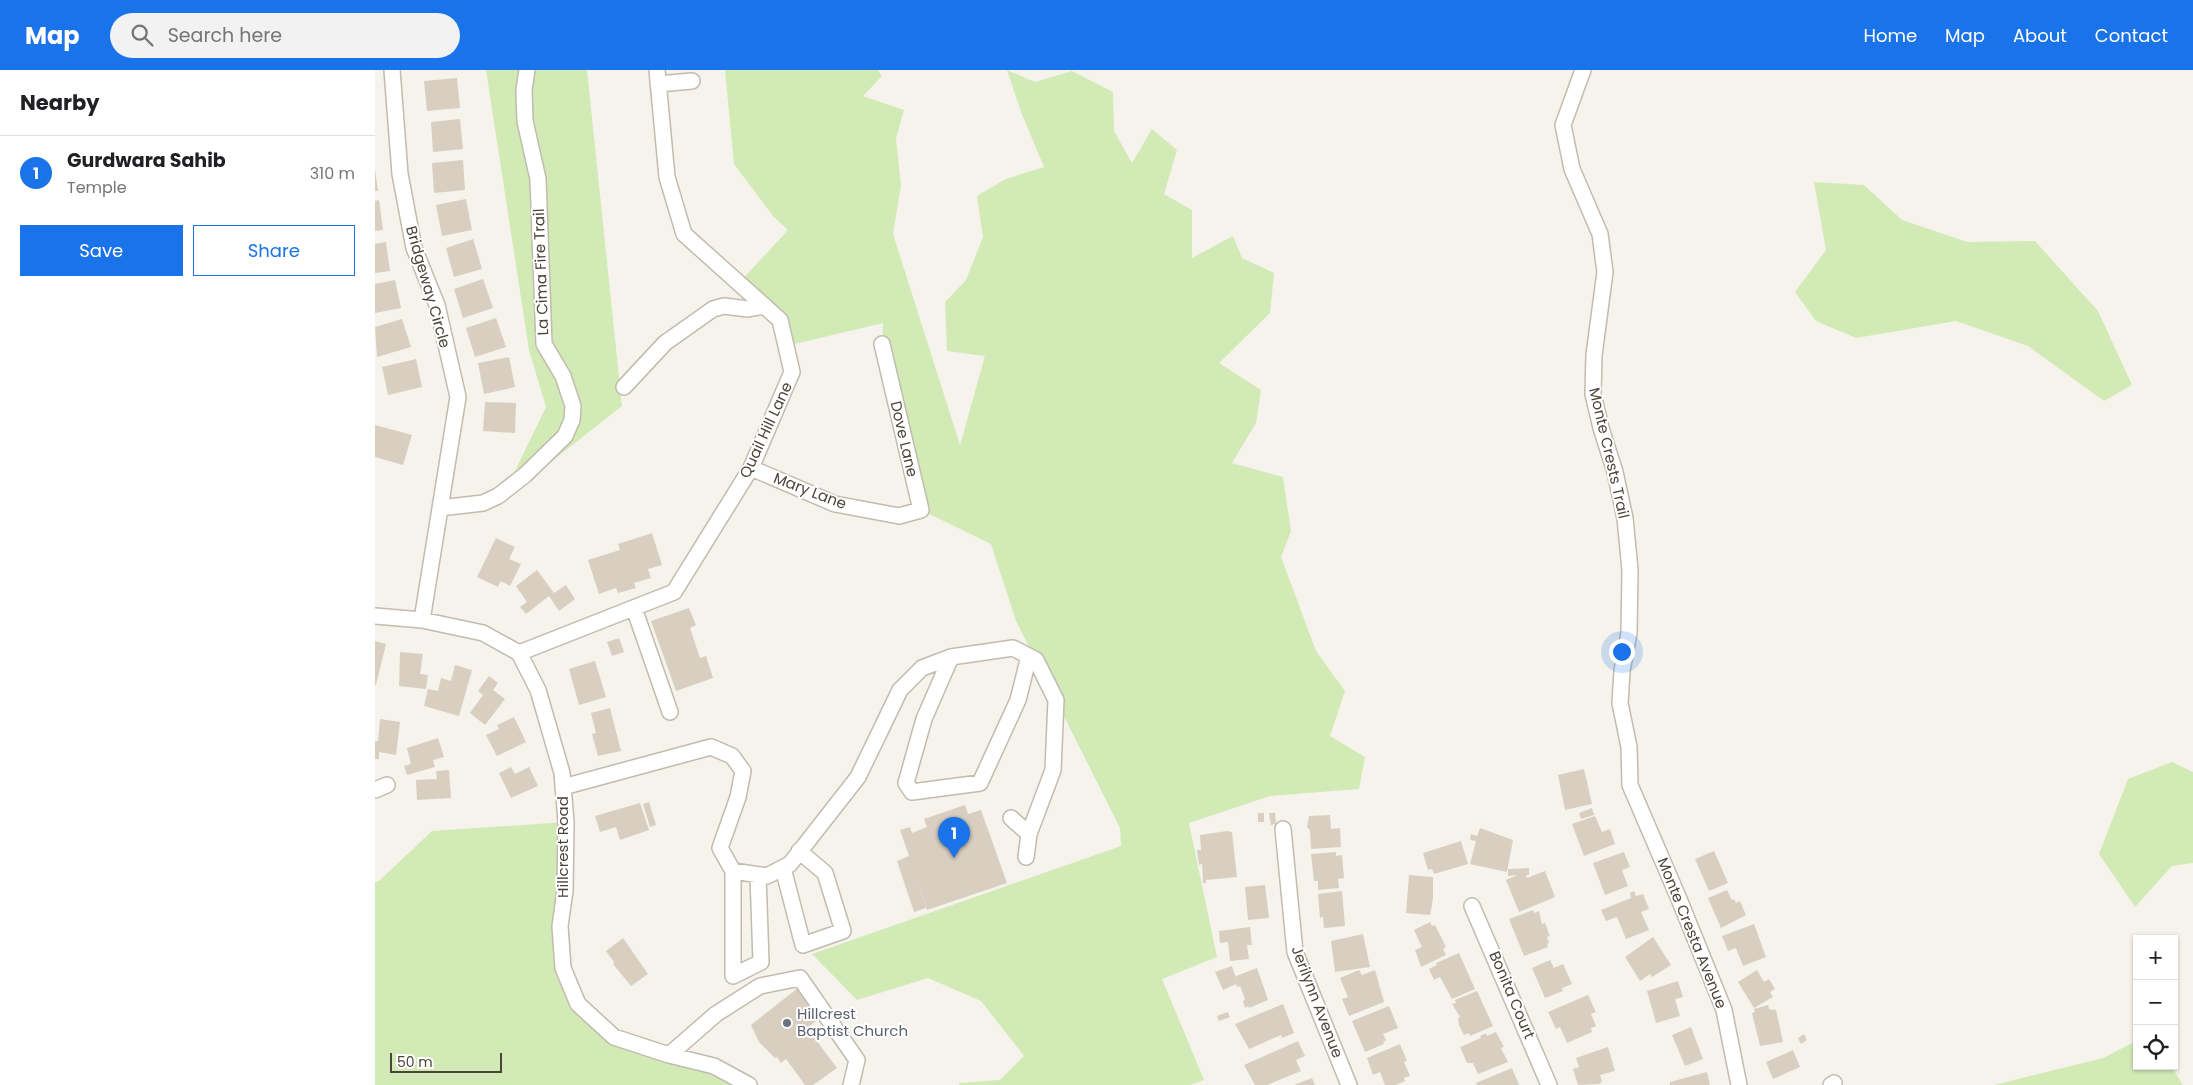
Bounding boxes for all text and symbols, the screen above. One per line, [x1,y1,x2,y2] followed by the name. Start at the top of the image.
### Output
[110,13,460,58] search box
[25,19,80,52] text: Map
[128,21,156,49] icon: search
[168,22,282,49] text: Search here
[1863,23,1917,48] text: Home
[1945,23,1985,48] text: Map
[2013,23,2067,48] text: About
[2095,23,2168,48] text: Contact
[20,88,100,117] text: Nearby
[67,147,226,174] text: Gurdwara Sahib
[33,162,39,185] text: 1
[310,162,355,185] text: 310 m
[67,176,127,199] text: Temple
[528,208,553,336] street label: La Cima Fire Trail
[401,223,456,350] street label: Bridgeway Circle
[20,225,183,276] button: Save
[193,225,355,276] button: Share
[734,378,797,481] street label: Quail Hill Lane
[1584,385,1635,520] street label: Monte Crests Trail
[886,399,923,479] street label: Dove Lane
[771,467,850,514] street label: Mary Lane
[1609,639,1635,665] your location
[552,796,573,898] street label: Hillcrest Road
[938,817,970,858] pin: 1
[1653,854,1732,1011] street label: Monte Cresta Avenue
[2133,935,2178,1070] map controls
[2133,935,2178,980] button: +
[1286,943,1348,1061] street label: Jerilynn Avenue
[1485,948,1540,1042] street label: Bonita Court
[2133,980,2178,1025] button: −
[797,1003,908,1041] place label: Hillcrest Baptist Church
[781,1017,793,1029] marker: Hillcrest Baptist Church
[2133,1025,2178,1070] button: locate
[390,1050,503,1073] scale bar
[397,1052,433,1072] text: 50 m

